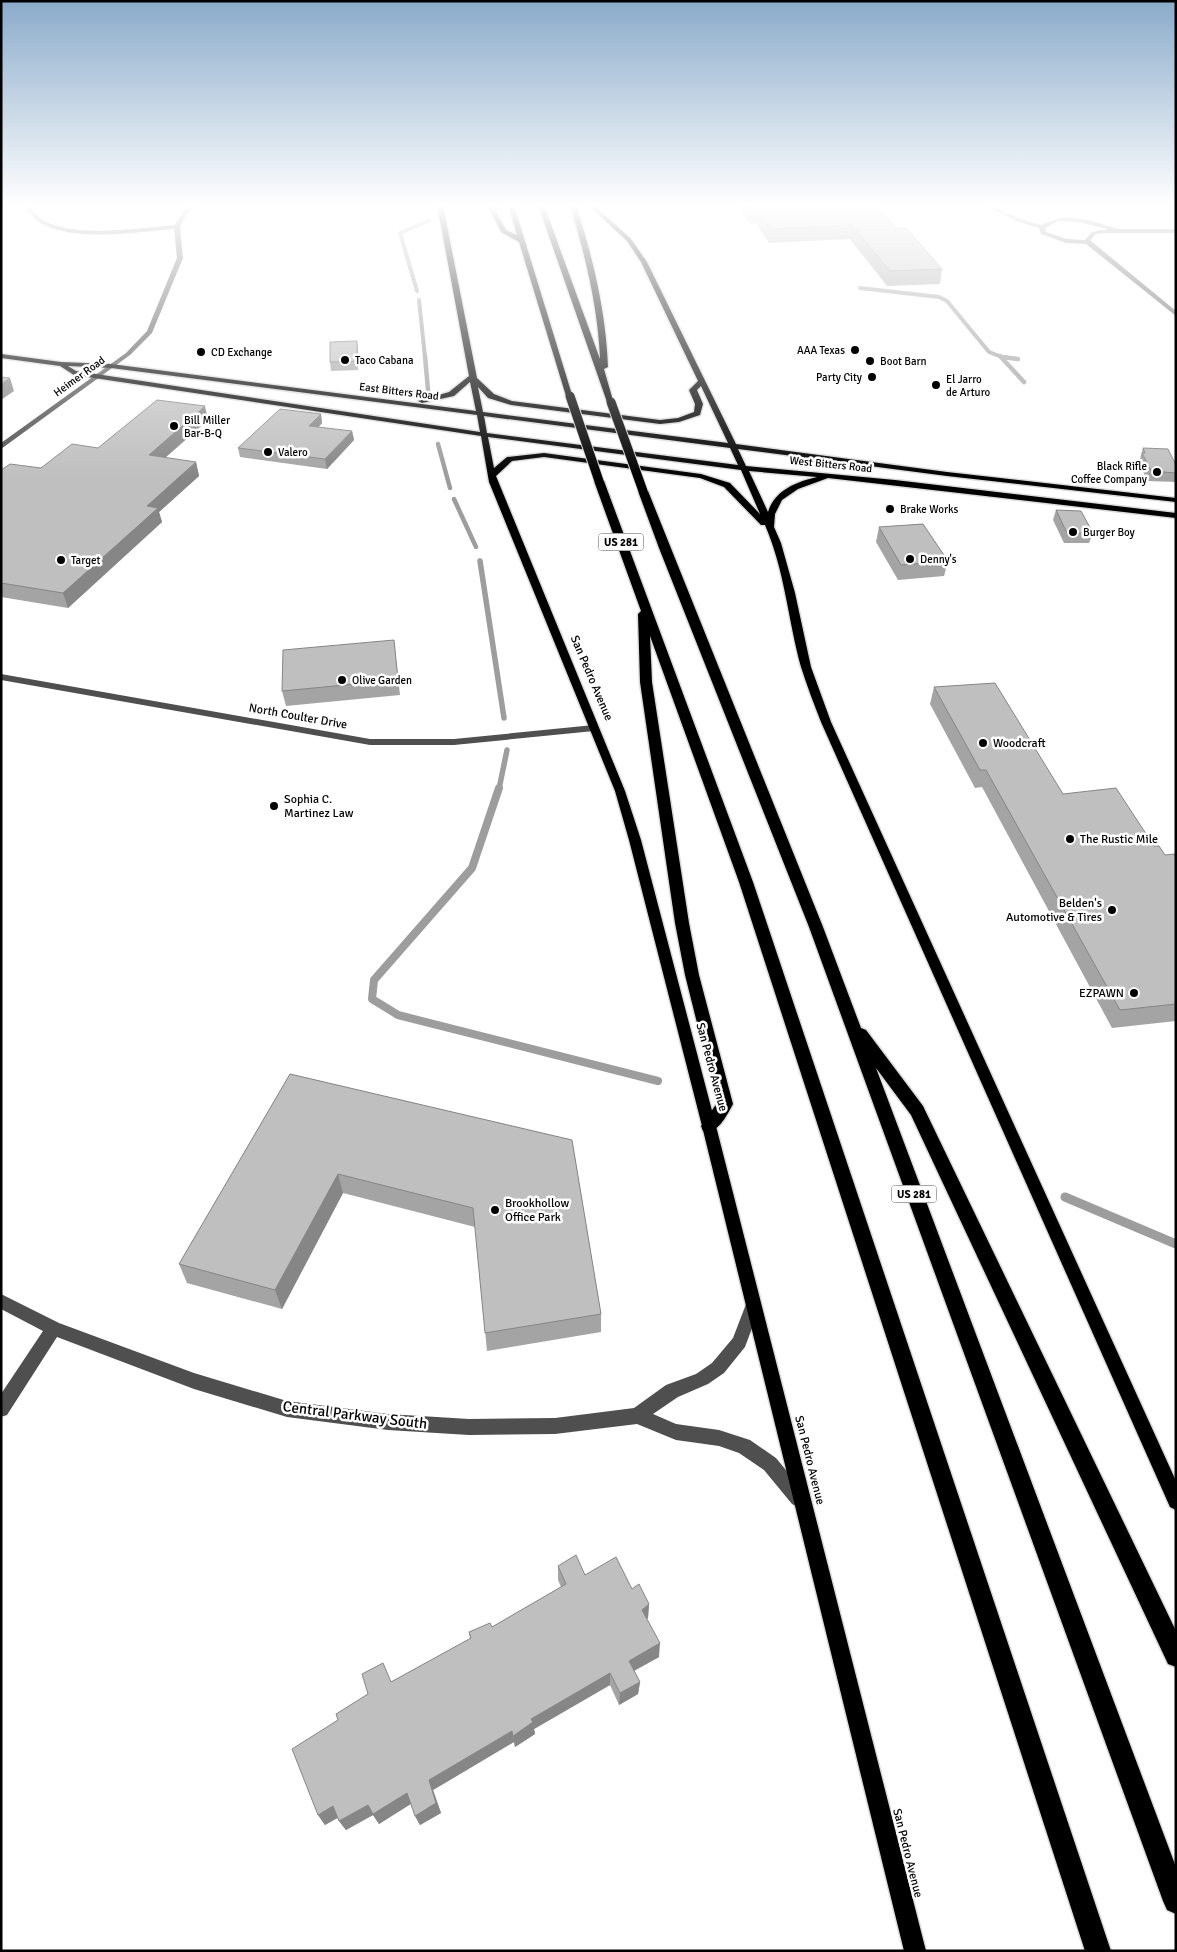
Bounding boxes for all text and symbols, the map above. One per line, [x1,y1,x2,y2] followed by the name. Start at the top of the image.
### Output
[797,344,845,357] place label: AAA Texas
[849,344,861,356] marker: AAA Texas
[195,346,207,358] marker: CD Exchange
[211,346,272,359] place label: CD Exchange
[51,353,108,399] street label: Heimer Road
[339,354,351,366] marker: Taco Cabana
[355,354,414,367] place label: Taco Cabana
[864,355,876,367] marker: Boot Barn
[880,355,927,368] place label: Boot Barn
[816,371,863,384] place label: Party City
[866,371,878,383] marker: Party City
[946,373,990,399] place label: El Jarro de Arturo
[930,379,942,391] marker: El Jarro de Arturo
[358,380,440,403] street label: East Bitters Road
[184,414,230,440] place label: Bill Miller Bar-B-Q
[168,420,180,432] marker: Bill Miller Bar-B-Q
[262,446,274,458] marker: Valero
[278,446,308,459] place label: Valero
[789,454,873,475] street label: West Bitters Road
[1071,460,1148,486] place label: Black Rifle Coffee Company
[1151,466,1163,478] marker: Black Rifle Coffee Company
[884,503,896,515] marker: Brake Works
[900,503,958,516] place label: Brake Works
[1067,526,1079,538] marker: Burger Boy
[1083,526,1136,539] place label: Burger Boy
[598,534,644,550] road number: US 281
[904,553,916,565] marker: Denny's
[920,553,957,566] place label: Denny's
[55,554,67,566] marker: Target
[71,554,100,567] place label: Target
[567,633,616,723] street label: San Pedro Avenue
[336,674,348,686] marker: Olive Garden
[352,674,412,687] place label: Olive Garden
[248,700,348,733] street label: North Coulter Drive
[993,736,1046,751] place label: Woodcraft
[977,737,989,749] marker: Woodcraft
[284,792,354,821] place label: Sophia C. Martinez Law
[268,800,280,812] marker: Sophia C. Martinez Law
[1080,832,1158,847] place label: The Rustic Mile
[1064,833,1076,845] marker: The Rustic Mile
[1006,896,1102,925] place label: Belden's Automotive & Tires
[1106,904,1118,916] marker: Belden's Automotive & Tires
[1079,986,1124,1001] place label: EZPAWN
[1128,987,1140,999] marker: EZPAWN
[692,1021,731,1113] street label: San Pedro Avenue
[892,1186,936,1202] road number: US 281
[505,1196,569,1225] place label: Brookhollow Office Park
[489,1204,501,1216] marker: Brookhollow Office Park
[282,1397,428,1433] street label: Central Parkway South
[791,1414,828,1506] street label: San Pedro Avenue
[889,1807,926,1899] street label: San Pedro Avenue

